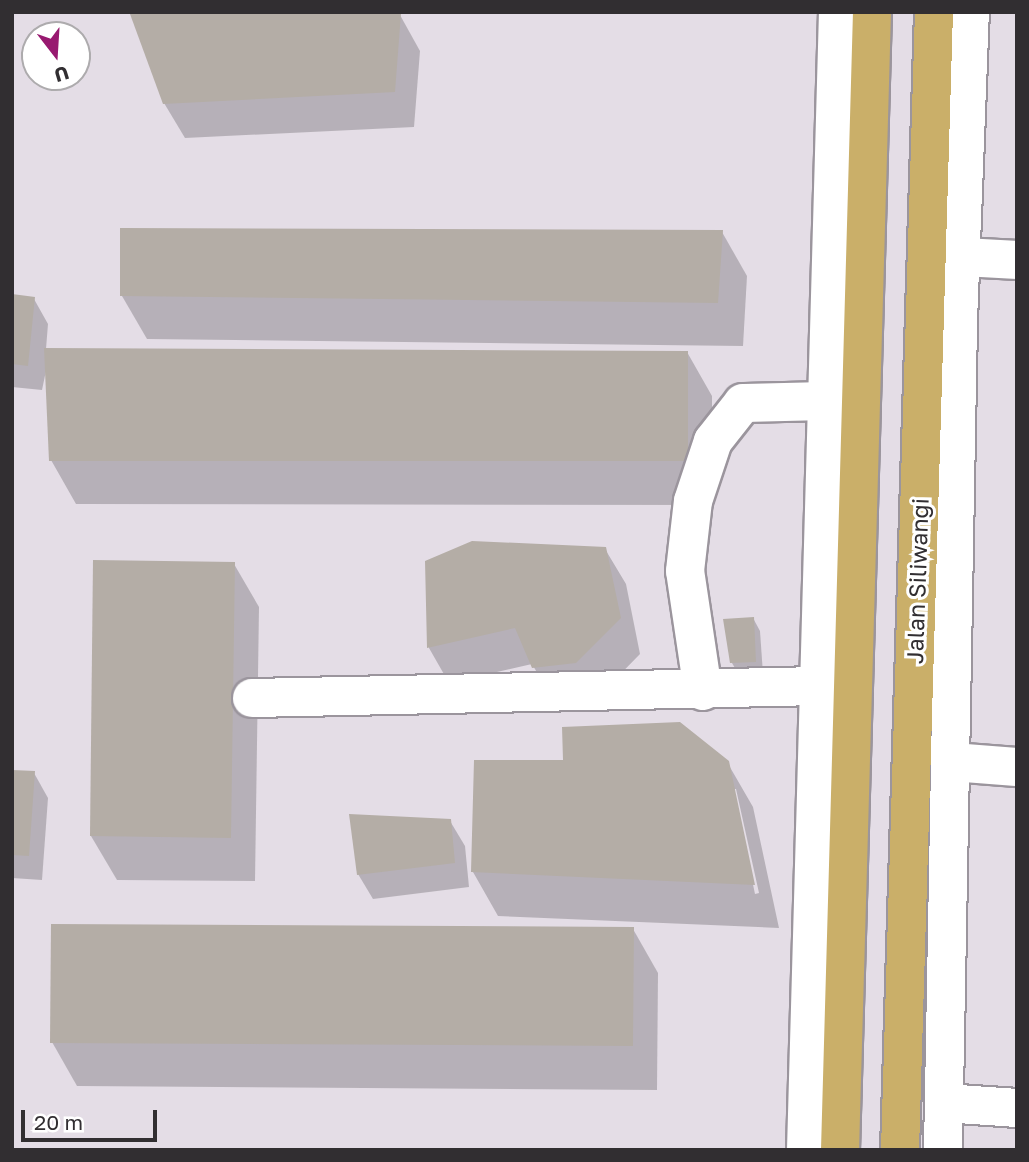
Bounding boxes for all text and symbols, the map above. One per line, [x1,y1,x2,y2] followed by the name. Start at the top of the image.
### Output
[21,21,91,91] north arrow
[52,62,72,88] text: U
[900,498,934,664] street label: Jalan Siliwangi
[24,1096,161,1140] scale bar
[34,1109,83,1135] text: 20 m

